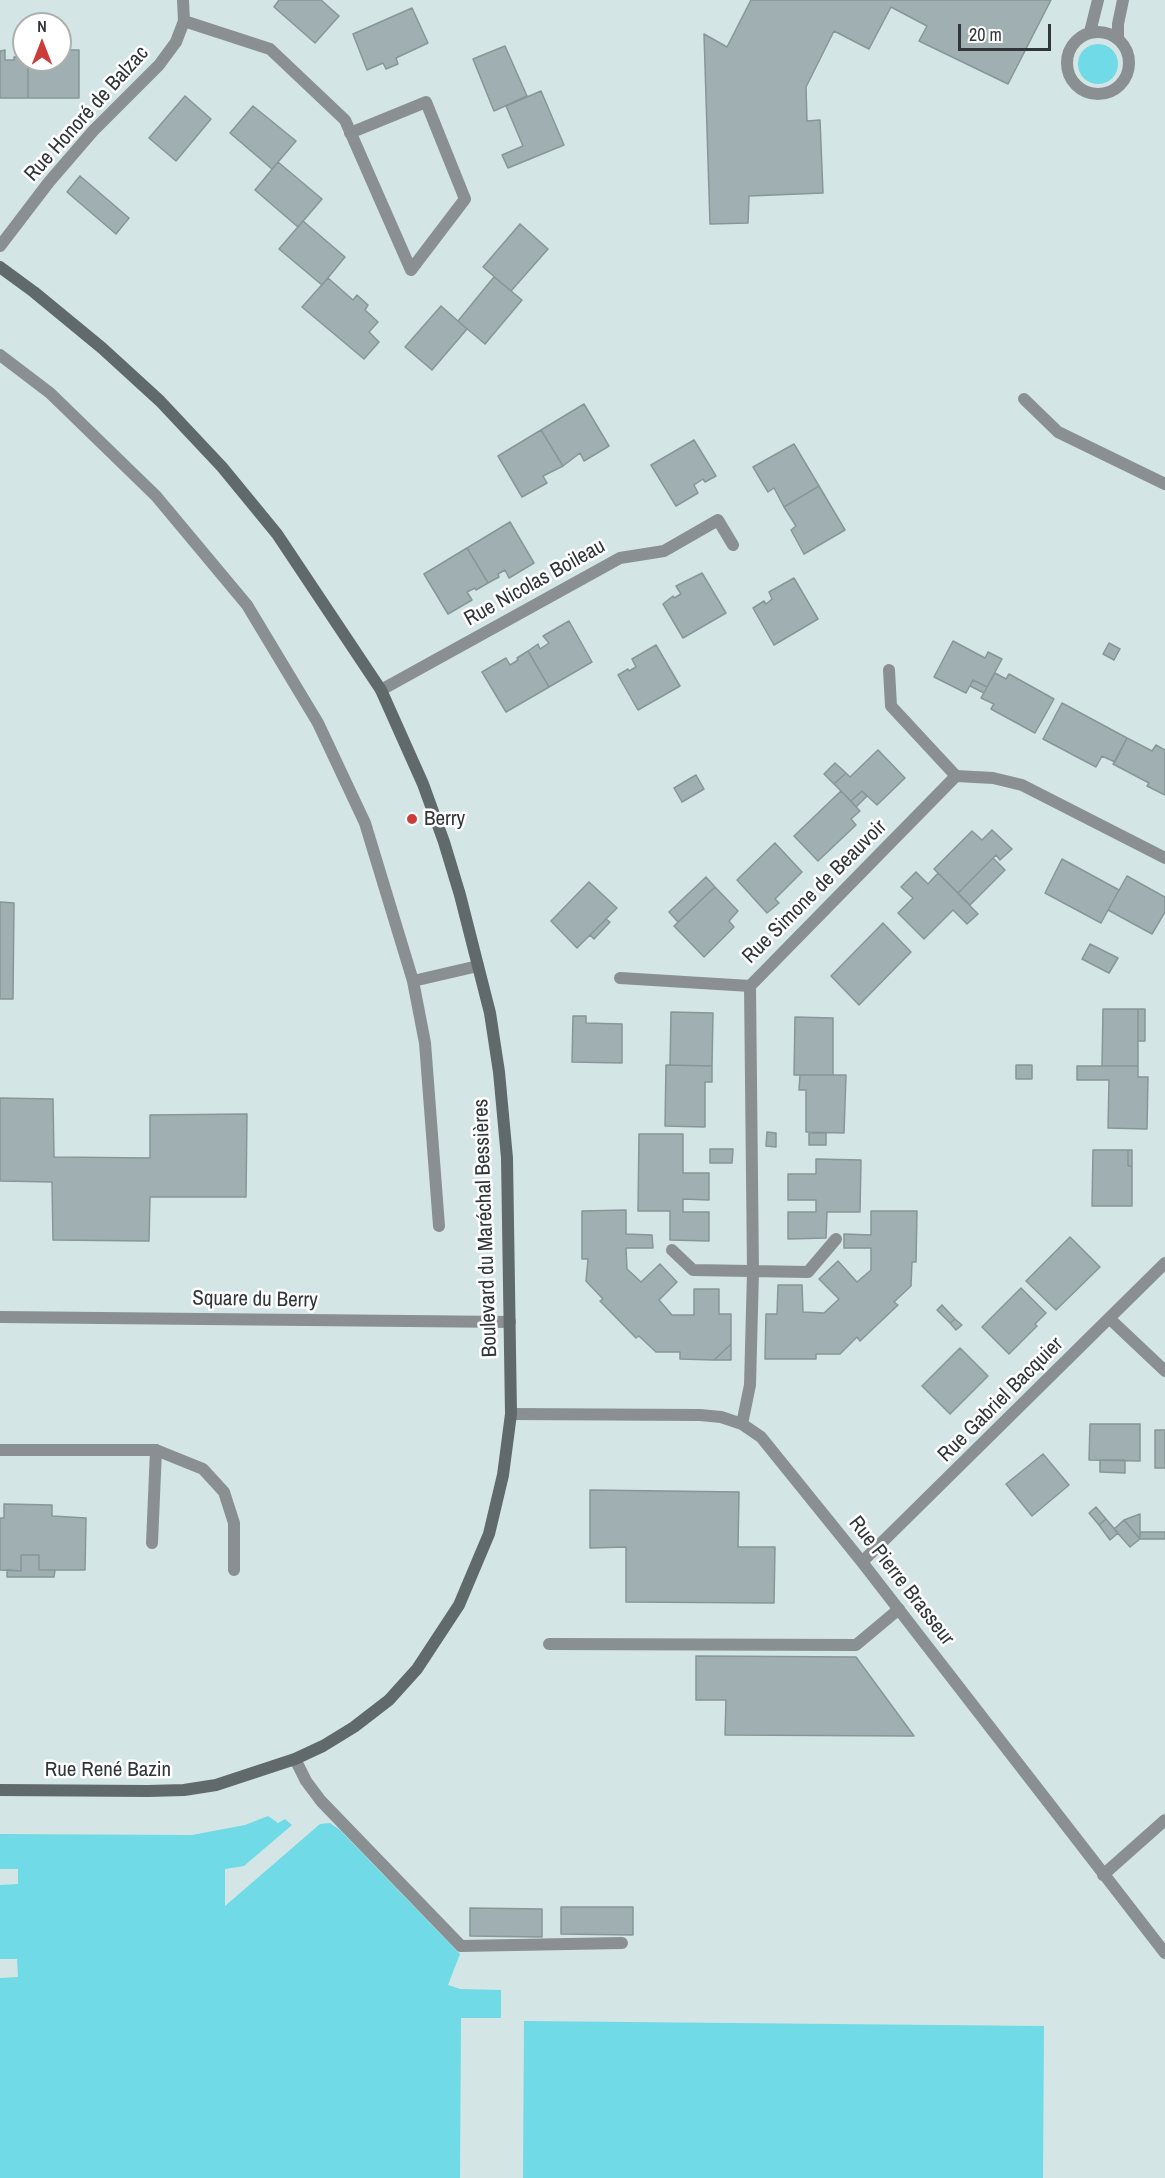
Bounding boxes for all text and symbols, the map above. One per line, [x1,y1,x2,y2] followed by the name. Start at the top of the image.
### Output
[12,12,72,72] north arrow
[961,12,1054,50] scale bar
[37,15,47,37] text: N
[969,22,1002,47] text: 20 m
[20,41,154,187] street label: Rue Honoré de Balzac
[460,534,610,632] street label: Rue Nicolas Boileau
[424,806,465,832] place label: Berry
[405,812,419,826] marker: Berry
[738,815,892,969] street label: Rue Simone de Beauvoir
[469,1098,503,1358] street label: Boulevard du Maréchal Bessières
[192,1286,318,1314] street label: Square du Berry
[933,1332,1069,1468] street label: Rue Gabriel Bacquier
[843,1511,959,1651] street label: Rue Pierre Brasseur
[45,1757,171,1783] street label: Rue René Bazin

